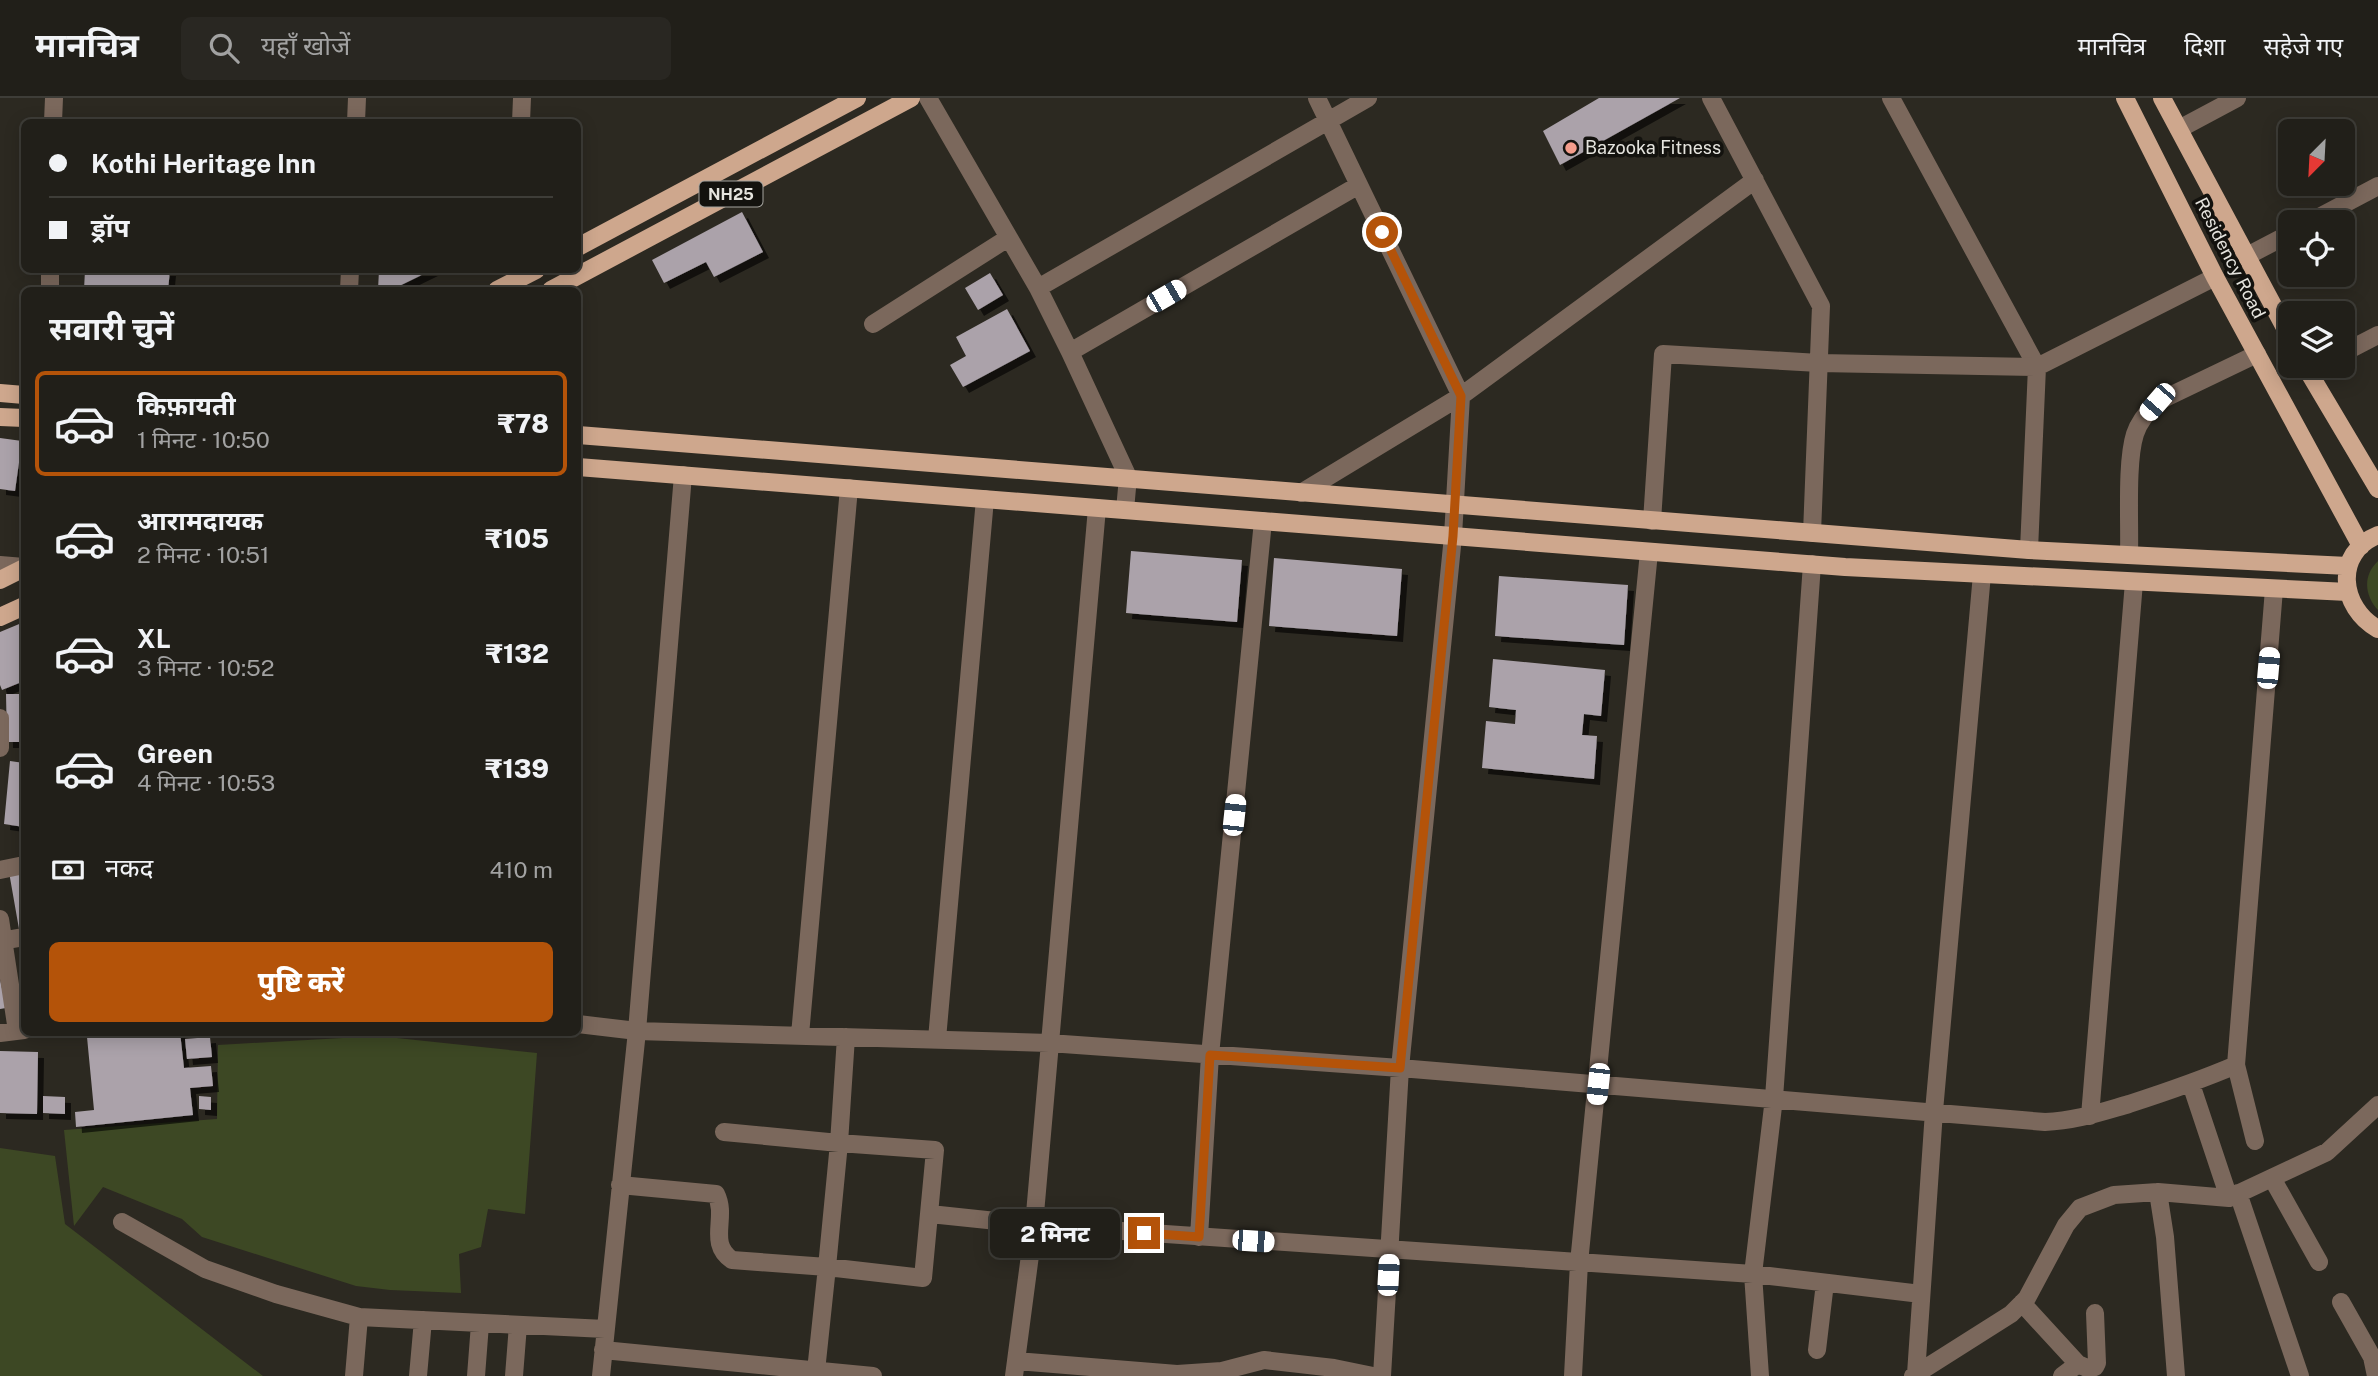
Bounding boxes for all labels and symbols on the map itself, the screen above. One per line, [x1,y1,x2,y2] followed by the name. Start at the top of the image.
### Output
[2278,119,2356,196] north arrow
[1585,137,1721,158] place label: Bazooka Fitness
[1563,140,1579,156] marker: Bazooka Fitness
[700,181,762,206] road number: NH25
[2191,194,2270,322] street label: Residency Road
[1366,216,1398,248] route start
[1143,276,1190,316] car
[2136,379,2179,425] car
[2256,646,2281,690] car
[1222,793,1247,837] car
[1586,1062,1611,1106] car
[990,1208,1120,1258] callout: 2 मिनट
[1128,1217,1160,1249] route end
[1232,1229,1275,1253] car
[1377,1253,1400,1297] car

